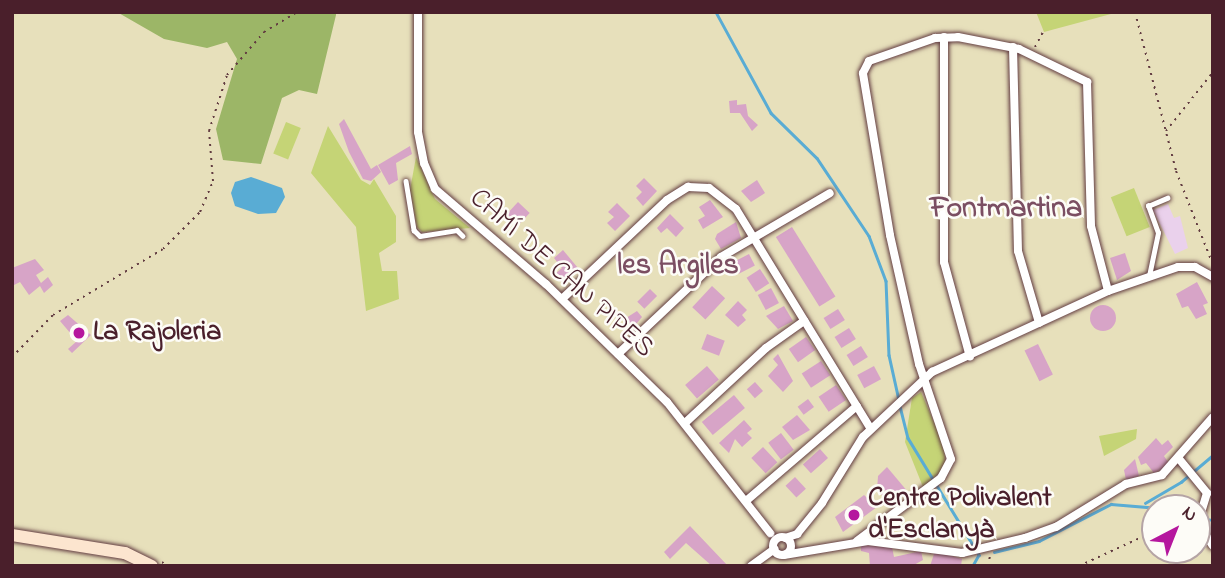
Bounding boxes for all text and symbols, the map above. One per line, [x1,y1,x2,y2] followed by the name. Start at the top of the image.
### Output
[462,182,660,366] street label: CAMÍ DE CAN PIPES
[930,191,1082,227] district label: Fontmartina
[617,248,739,284] district label: les Argiles
[93,316,221,350] place label: La Rajoleria
[71,325,87,341] marker: La Rajoleria
[868,482,1052,548] place label: Centre Polivalent d'Esclanyà
[1141,494,1211,564] north arrow
[1175,500,1203,529] text: N
[846,507,862,523] marker: Centre Polivalent d'Esclanyà

